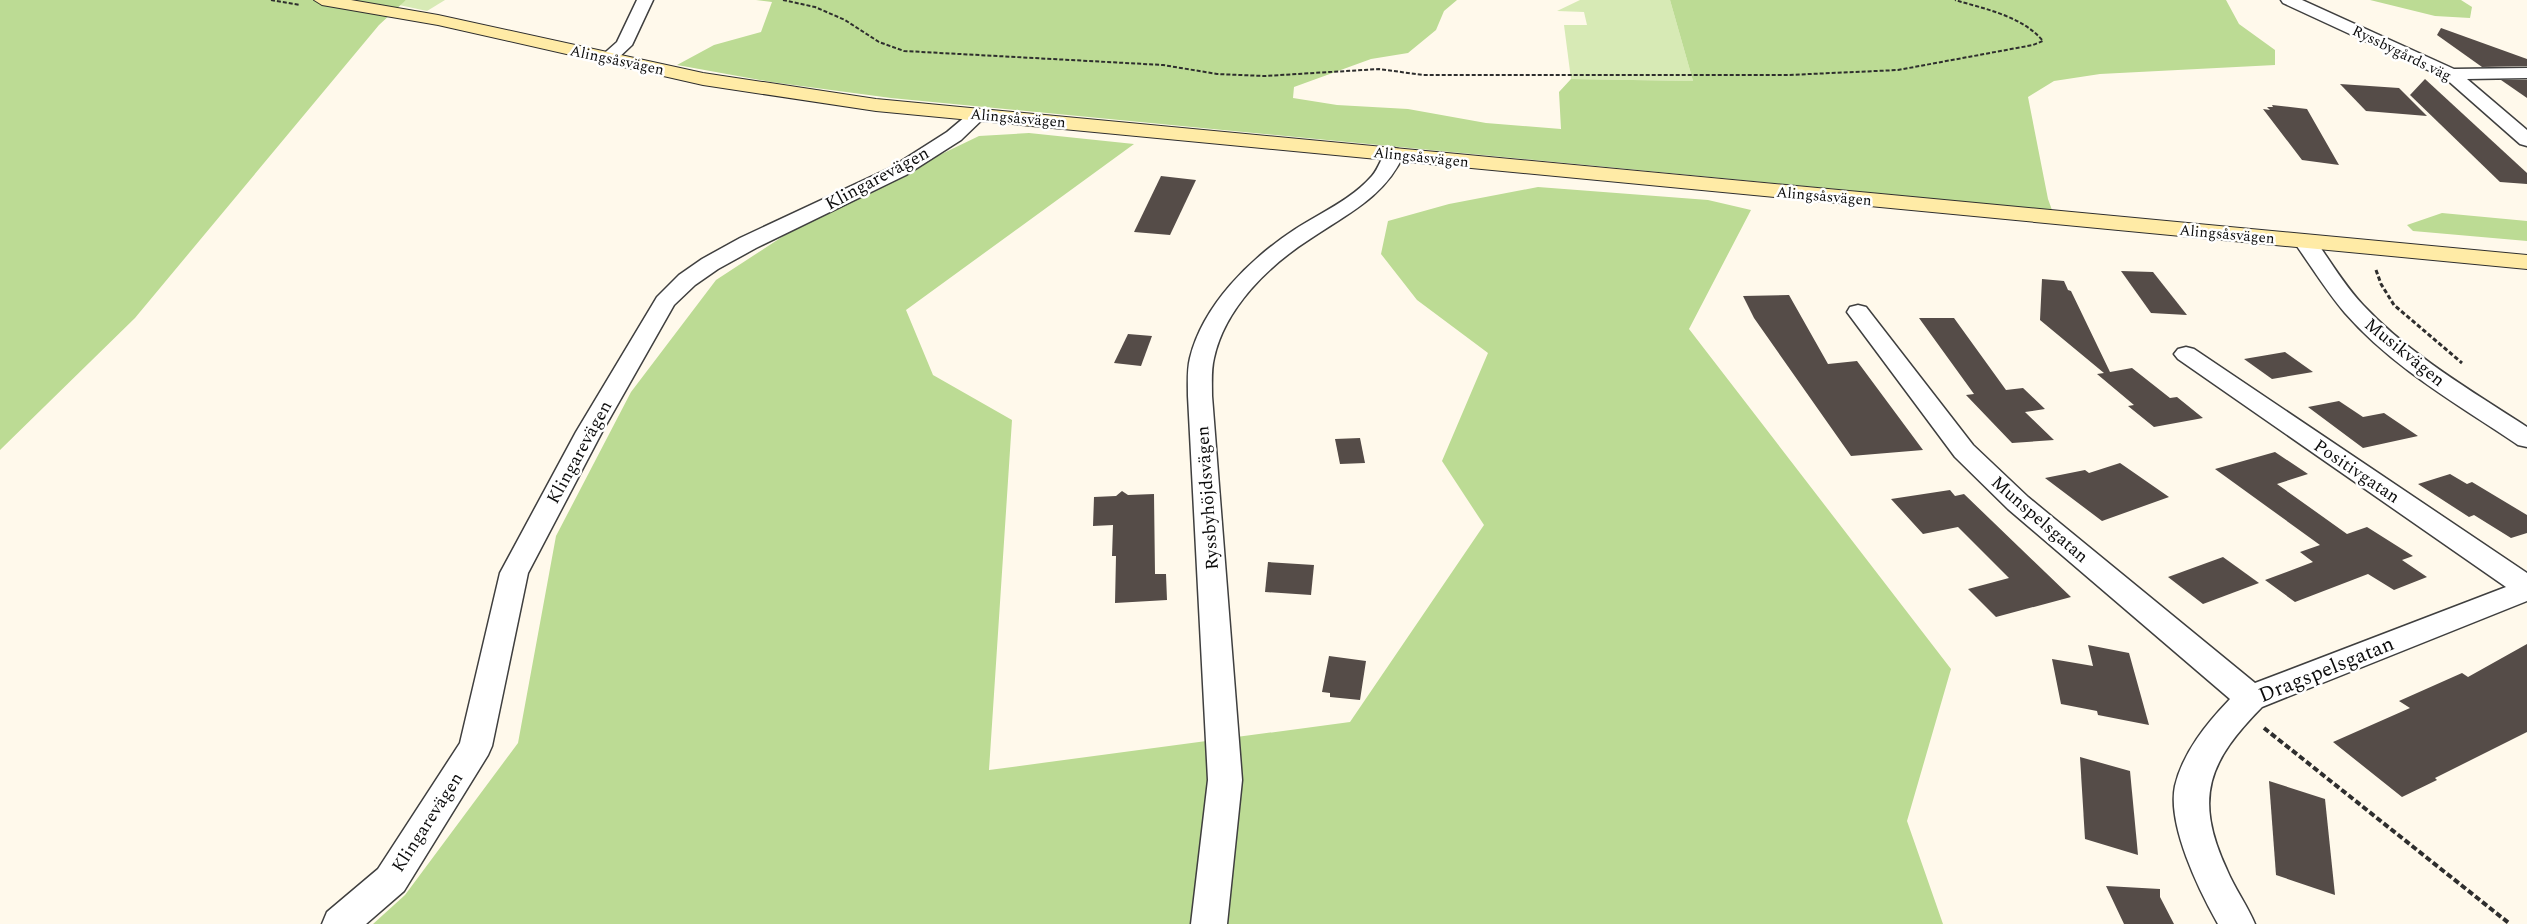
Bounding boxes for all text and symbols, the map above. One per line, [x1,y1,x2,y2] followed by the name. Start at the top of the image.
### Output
[2348,19,2455,87] street label: Ryssbygårds väg
[568,39,666,82] street label: Alingsåsvägen
[969,103,1067,134] street label: Alingsåsvägen
[820,140,934,217] street label: Klingarevägen
[1372,141,1470,174] street label: Alingsåsvägen
[1775,181,1873,212] street label: Alingsåsvägen
[2178,219,2276,250] street label: Alingsåsvägen
[2358,311,2451,393] street label: Musikvägen
[540,396,619,509] street label: Klingarevägen
[1189,425,1226,571] street label: Ryssbyhöjdsvägen
[2308,433,2405,510] street label: Positivgatan
[1985,469,2094,569] street label: Munspelsgatan
[2254,628,2399,712] street label: Dragspelsgatan
[385,767,470,878] street label: Klingarevägen

